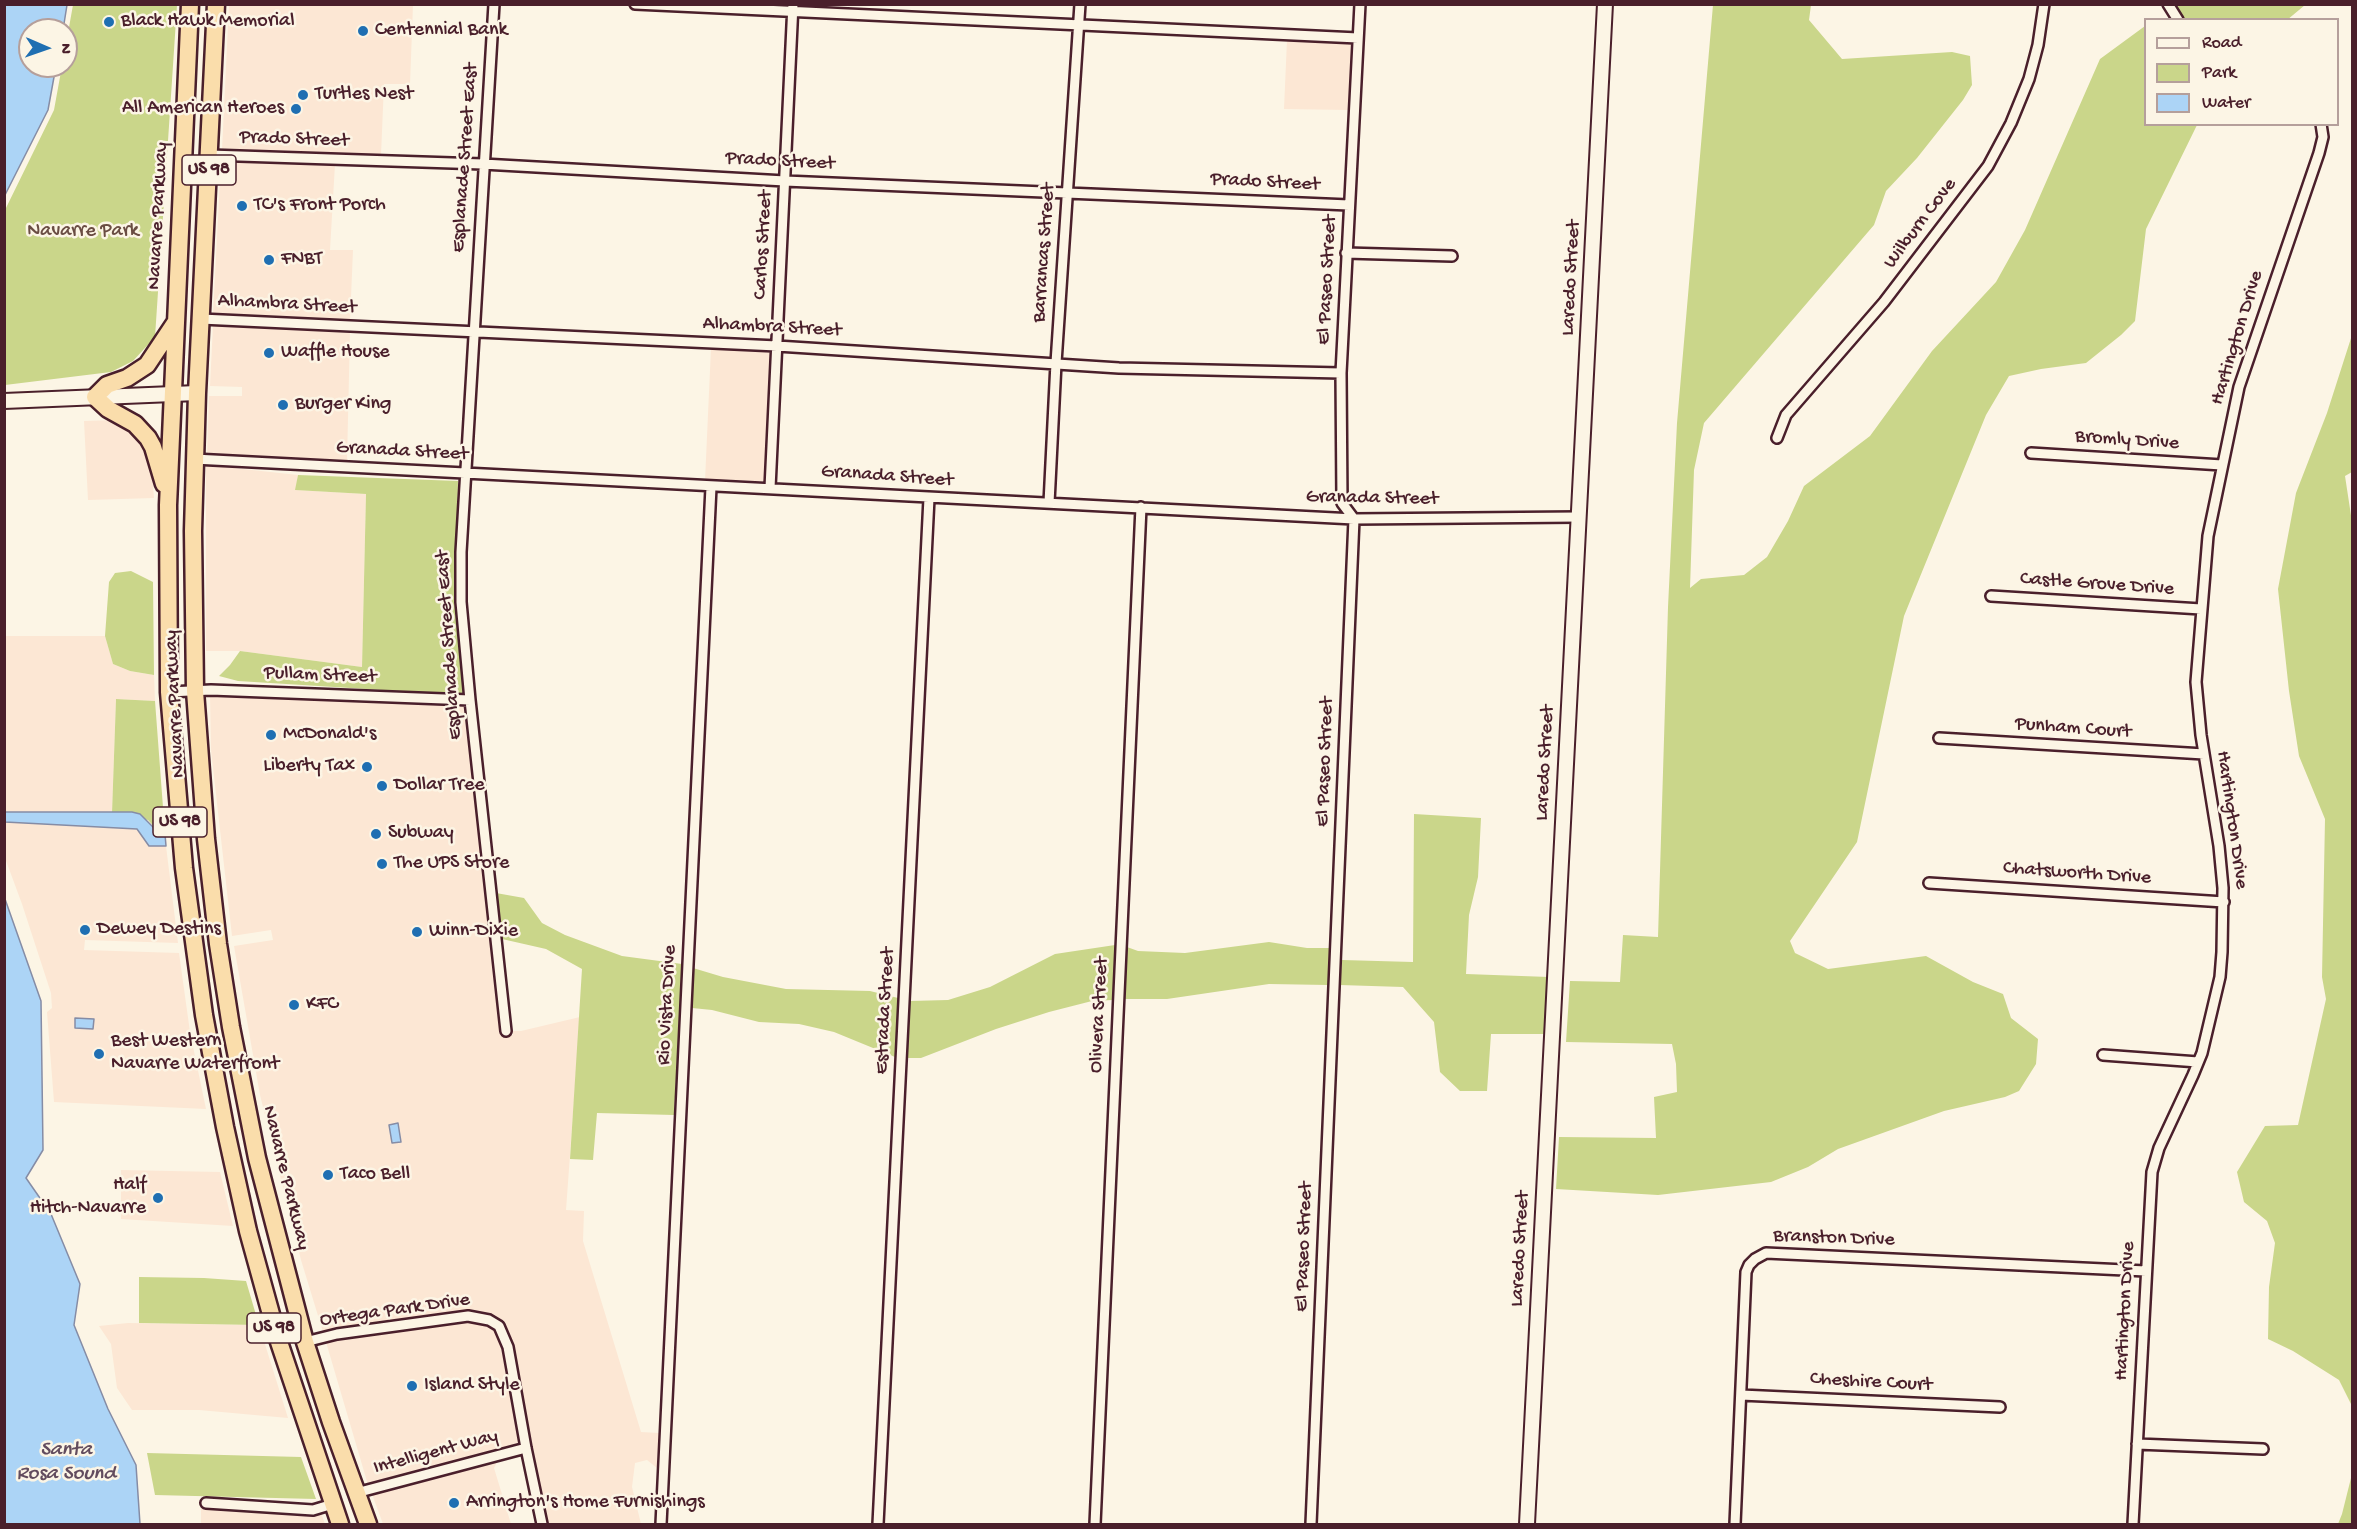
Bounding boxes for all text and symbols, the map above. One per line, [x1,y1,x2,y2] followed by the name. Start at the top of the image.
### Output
[121,10,295,34] place label: Black Hawk Memorial
[102,15,116,29] marker: Black Hawk Memorial
[18,18,78,78] north arrow
[2144,18,2339,126] legend
[375,19,507,43] place label: Centennial Bank
[356,24,370,38] marker: Centennial Bank
[2202,33,2241,54] text: Road
[55,43,74,54] text: N
[447,63,485,253] street label: Esplanade Street East
[2202,63,2236,84] text: Park
[315,83,413,107] place label: Turtles Nest
[296,88,310,102] marker: Turtles Nest
[2202,93,2250,114] text: Water
[122,97,284,121] place label: All American Heroes
[289,102,303,116] marker: All American Heroes
[239,126,349,154] street label: Prado Street
[143,142,175,290] street label: Navarre Parkway
[725,147,835,177] street label: Prado Street
[182,155,236,185] road number: US 98
[1210,168,1320,198] street label: Prado Street
[1879,174,1963,274] street label: Wilburn Cove
[1028,183,1062,323] street label: Barrancas Street
[749,190,779,300] street label: Carlos Street
[254,194,386,218] place label: TC's Front Porch
[235,199,249,213] marker: TC's Front Porch
[1313,215,1343,345] street label: El Paseo Street
[1557,219,1587,337] street label: Laredo Street
[27,220,139,244] park label: Navarre Park
[281,248,322,272] place label: FNBT
[262,253,276,267] marker: FNBT
[2206,268,2270,408] street label: Hartington Drive
[217,289,357,321] street label: Alhambra Street
[702,312,842,344] street label: Alhambra Street
[281,341,390,365] place label: Waffle House
[262,346,276,360] marker: Waffle House
[295,393,391,417] place label: Burger King
[276,398,290,412] marker: Burger King
[2074,425,2180,457] street label: Bromly Drive
[335,437,469,467] street label: Granada Street
[820,460,954,494] street label: Granada Street
[1306,486,1438,512] street label: Granada Street
[431,550,469,740] street label: Esplanade Street East
[2019,568,2175,602] street label: Castle Grove Drive
[160,630,192,778] street label: Navarre Parkway
[263,662,377,690] street label: Pullam Street
[1312,697,1340,827] street label: El Paseo Street
[1531,704,1561,822] street label: Laredo Street
[2014,713,2132,745] street label: Punham Court
[283,723,376,747] place label: McDonald's
[264,728,278,742] marker: McDonald's
[2209,749,2253,891] street label: Hartington Drive
[263,755,355,779] place label: Liberty Tax
[360,760,374,774] marker: Liberty Tax
[394,774,485,798] place label: Dollar Tree
[375,779,389,793] marker: Dollar Tree
[153,807,207,837] road number: US 98
[388,822,454,846] place label: Subway
[369,827,383,841] marker: Subway
[394,852,509,876] place label: The UPS Store
[375,857,389,871] marker: The UPS Store
[2002,857,2152,891] street label: Chatsworth Drive
[97,918,221,942] place label: Dewey Destins
[429,920,518,944] place label: Winn-Dixie
[78,923,92,937] marker: Dewey Destins
[410,925,424,939] marker: Winn-Dixie
[653,944,683,1066] street label: Rio Vista Drive
[871,947,901,1075] street label: Estrada Street
[1085,956,1115,1074] street label: Olivera Street
[306,993,338,1017] place label: KFC
[287,998,301,1012] marker: KFC
[111,1030,279,1077] place label: Best Western Navarre Waterfront
[92,1047,106,1061] marker: Best Western Navarre Waterfront
[255,1103,315,1253] street label: Navarre Parkway
[340,1163,410,1187] place label: Taco Bell
[321,1168,335,1182] marker: Taco Bell
[30,1174,146,1221] place label: Half Hitch-Navarre
[1291,1182,1319,1312] street label: El Paseo Street
[1506,1190,1536,1308] street label: Laredo Street
[151,1191,165,1205] marker: Half Hitch-Navarre
[1773,1225,1895,1253] street label: Branston Drive
[2110,1241,2142,1381] street label: Hartington Drive
[318,1289,472,1333] street label: Ortega Park Drive
[247,1313,301,1343] road number: US 98
[1809,1368,1933,1398] street label: Cheshire Court
[424,1374,520,1398] place label: Island Style
[405,1379,419,1393] marker: Island Style
[371,1425,501,1481] street label: Intelligent Way
[16,1438,116,1488] water label: Santa Rosa Sound
[466,1491,705,1515] place label: Arrington's Home Furnishings
[447,1496,461,1510] marker: Arrington's Home Furnishings

